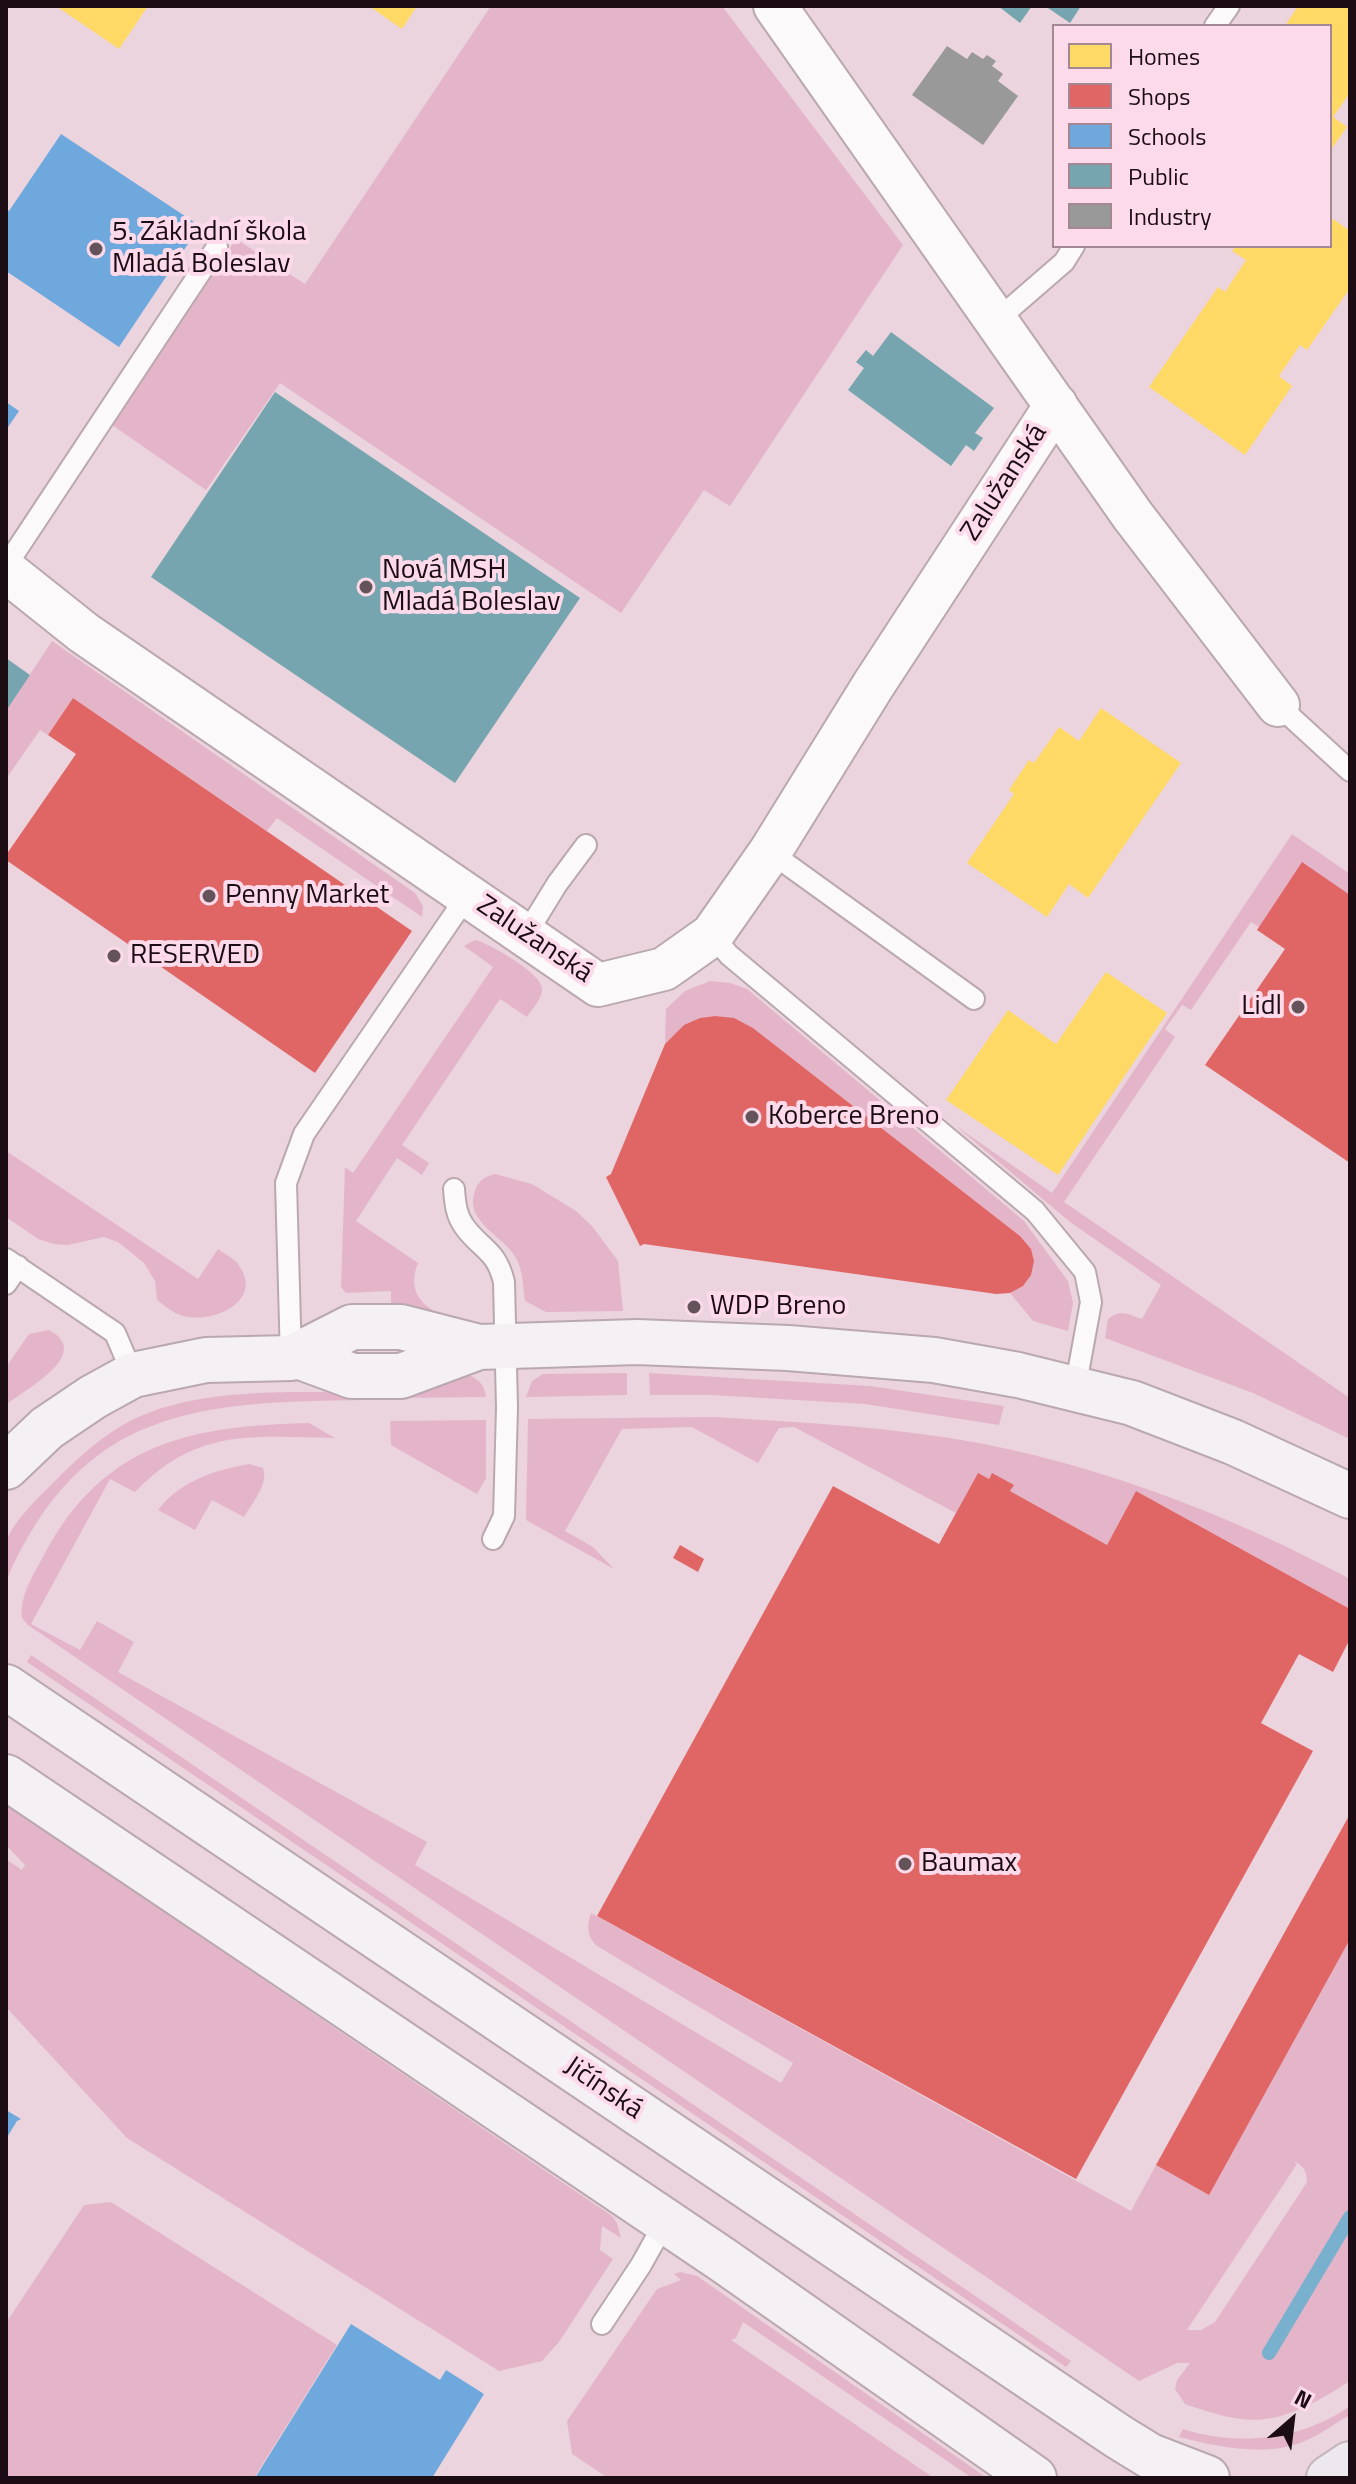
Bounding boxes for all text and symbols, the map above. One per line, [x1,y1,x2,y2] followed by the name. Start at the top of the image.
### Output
[1052,24,1332,248] legend
[1128,38,1200,74] text: Homes
[1128,78,1190,114] text: Shops
[1128,118,1206,154] text: Schools
[1128,158,1189,194] text: Public
[1128,198,1212,234] text: Industry
[112,216,306,282] place label: 5. Základní škola Mladá Boleslav
[87,240,105,258] marker: 5. Základní škola Mladá Boleslav
[955,418,1055,548] street label: Zalužanská
[382,554,560,620] place label: Nová MSH Mladá Boleslav
[357,578,375,596] marker: Nová MSH Mladá Boleslav
[225,879,389,913] place label: Penny Market
[200,887,218,905] marker: Penny Market
[470,889,598,991] street label: Zalužanská
[130,939,260,973] place label: RESERVED
[105,947,123,965] marker: RESERVED
[1241,990,1282,1024] place label: Lidl
[1289,998,1307,1016] marker: Lidl
[768,1100,940,1134] place label: Koberce Breno
[743,1108,761,1126] marker: Koberce Breno
[710,1290,846,1324] place label: WDP Breno
[685,1298,703,1316] marker: WDP Breno
[921,1847,1017,1881] place label: Baumax
[896,1855,914,1873] marker: Baumax
[557,2050,649,2128] street label: Jičínská
[1252,2380,1332,2460] north arrow
[1289,2380,1318,2417] text: N

